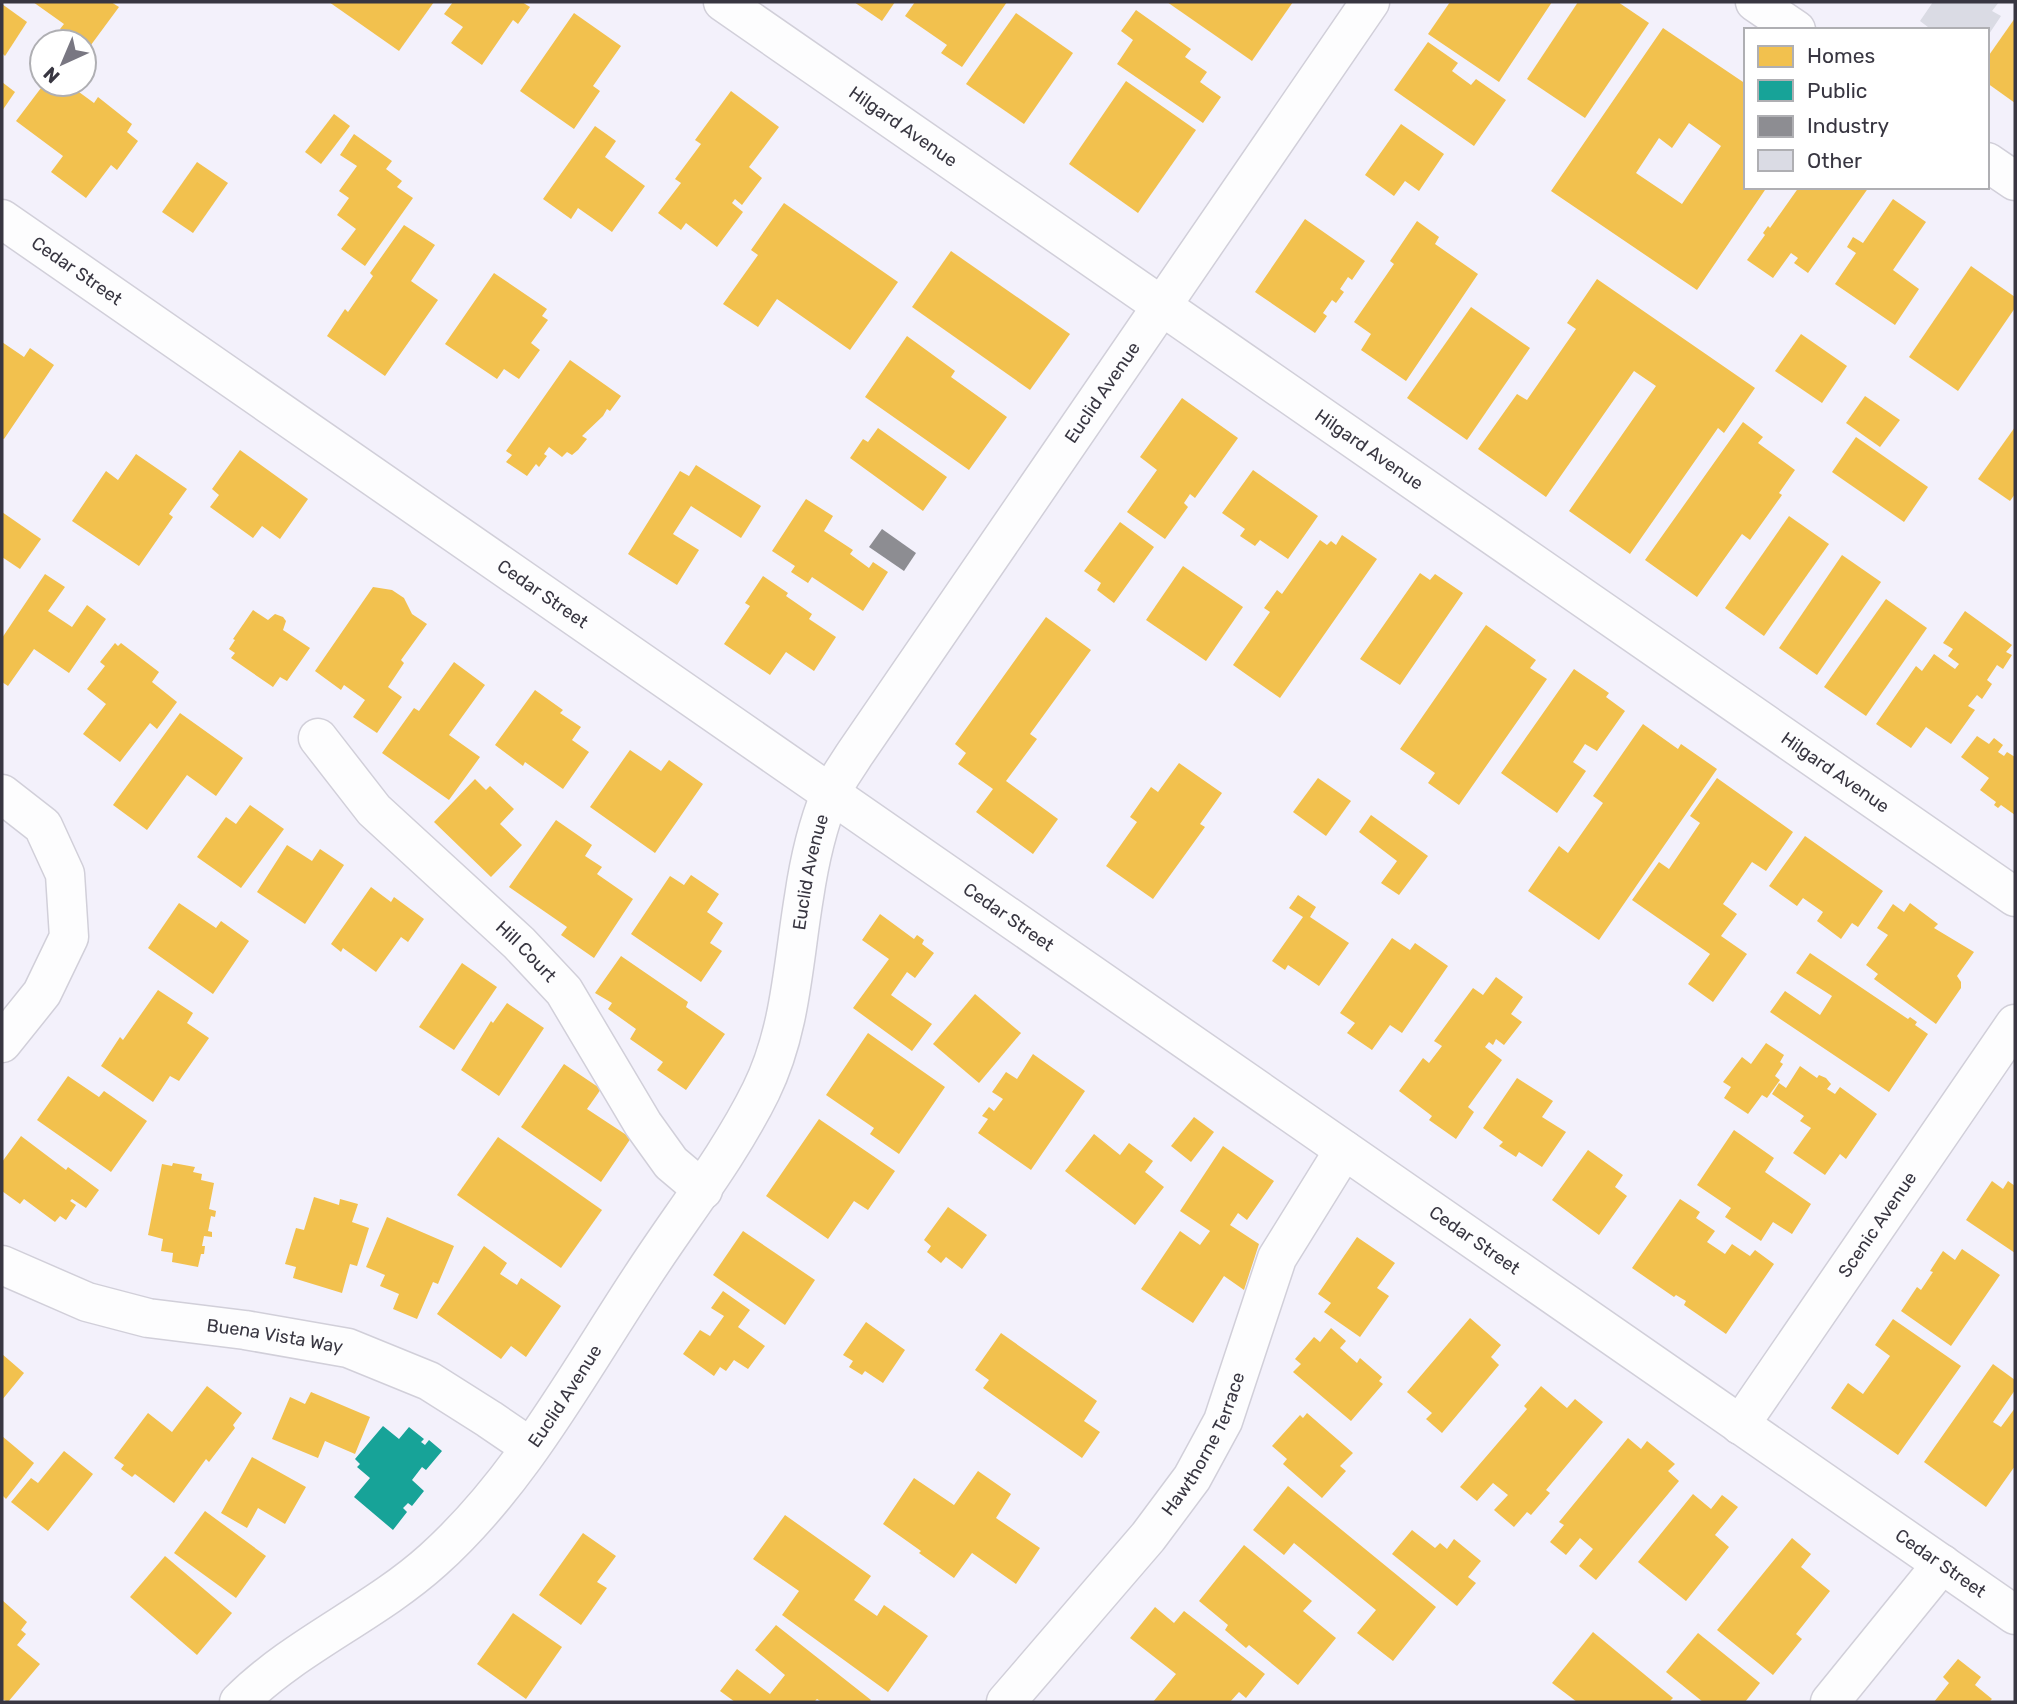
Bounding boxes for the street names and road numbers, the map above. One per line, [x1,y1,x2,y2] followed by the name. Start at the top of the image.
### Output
[845,82,961,172] street label: Hilgard Avenue
[27,232,126,310] street label: Cedar Street
[1060,338,1145,447] street label: Euclid Avenue
[1311,404,1427,495] street label: Hilgard Avenue
[493,555,592,633] street label: Cedar Street
[1777,727,1894,818] street label: Hilgard Avenue
[788,811,833,932] street label: Euclid Avenue
[959,878,1058,956] street label: Cedar Street
[491,916,561,987] street label: Hill Court
[1833,1167,1921,1282] street label: Scenic Avenue
[1425,1201,1524,1279] street label: Cedar Street
[206,1314,345,1358] street label: Buena Vista Way
[523,1341,607,1452] street label: Euclid Avenue
[1157,1369,1249,1520] street label: Hawthorne Terrace
[1891,1524,1990,1602] street label: Cedar Street

